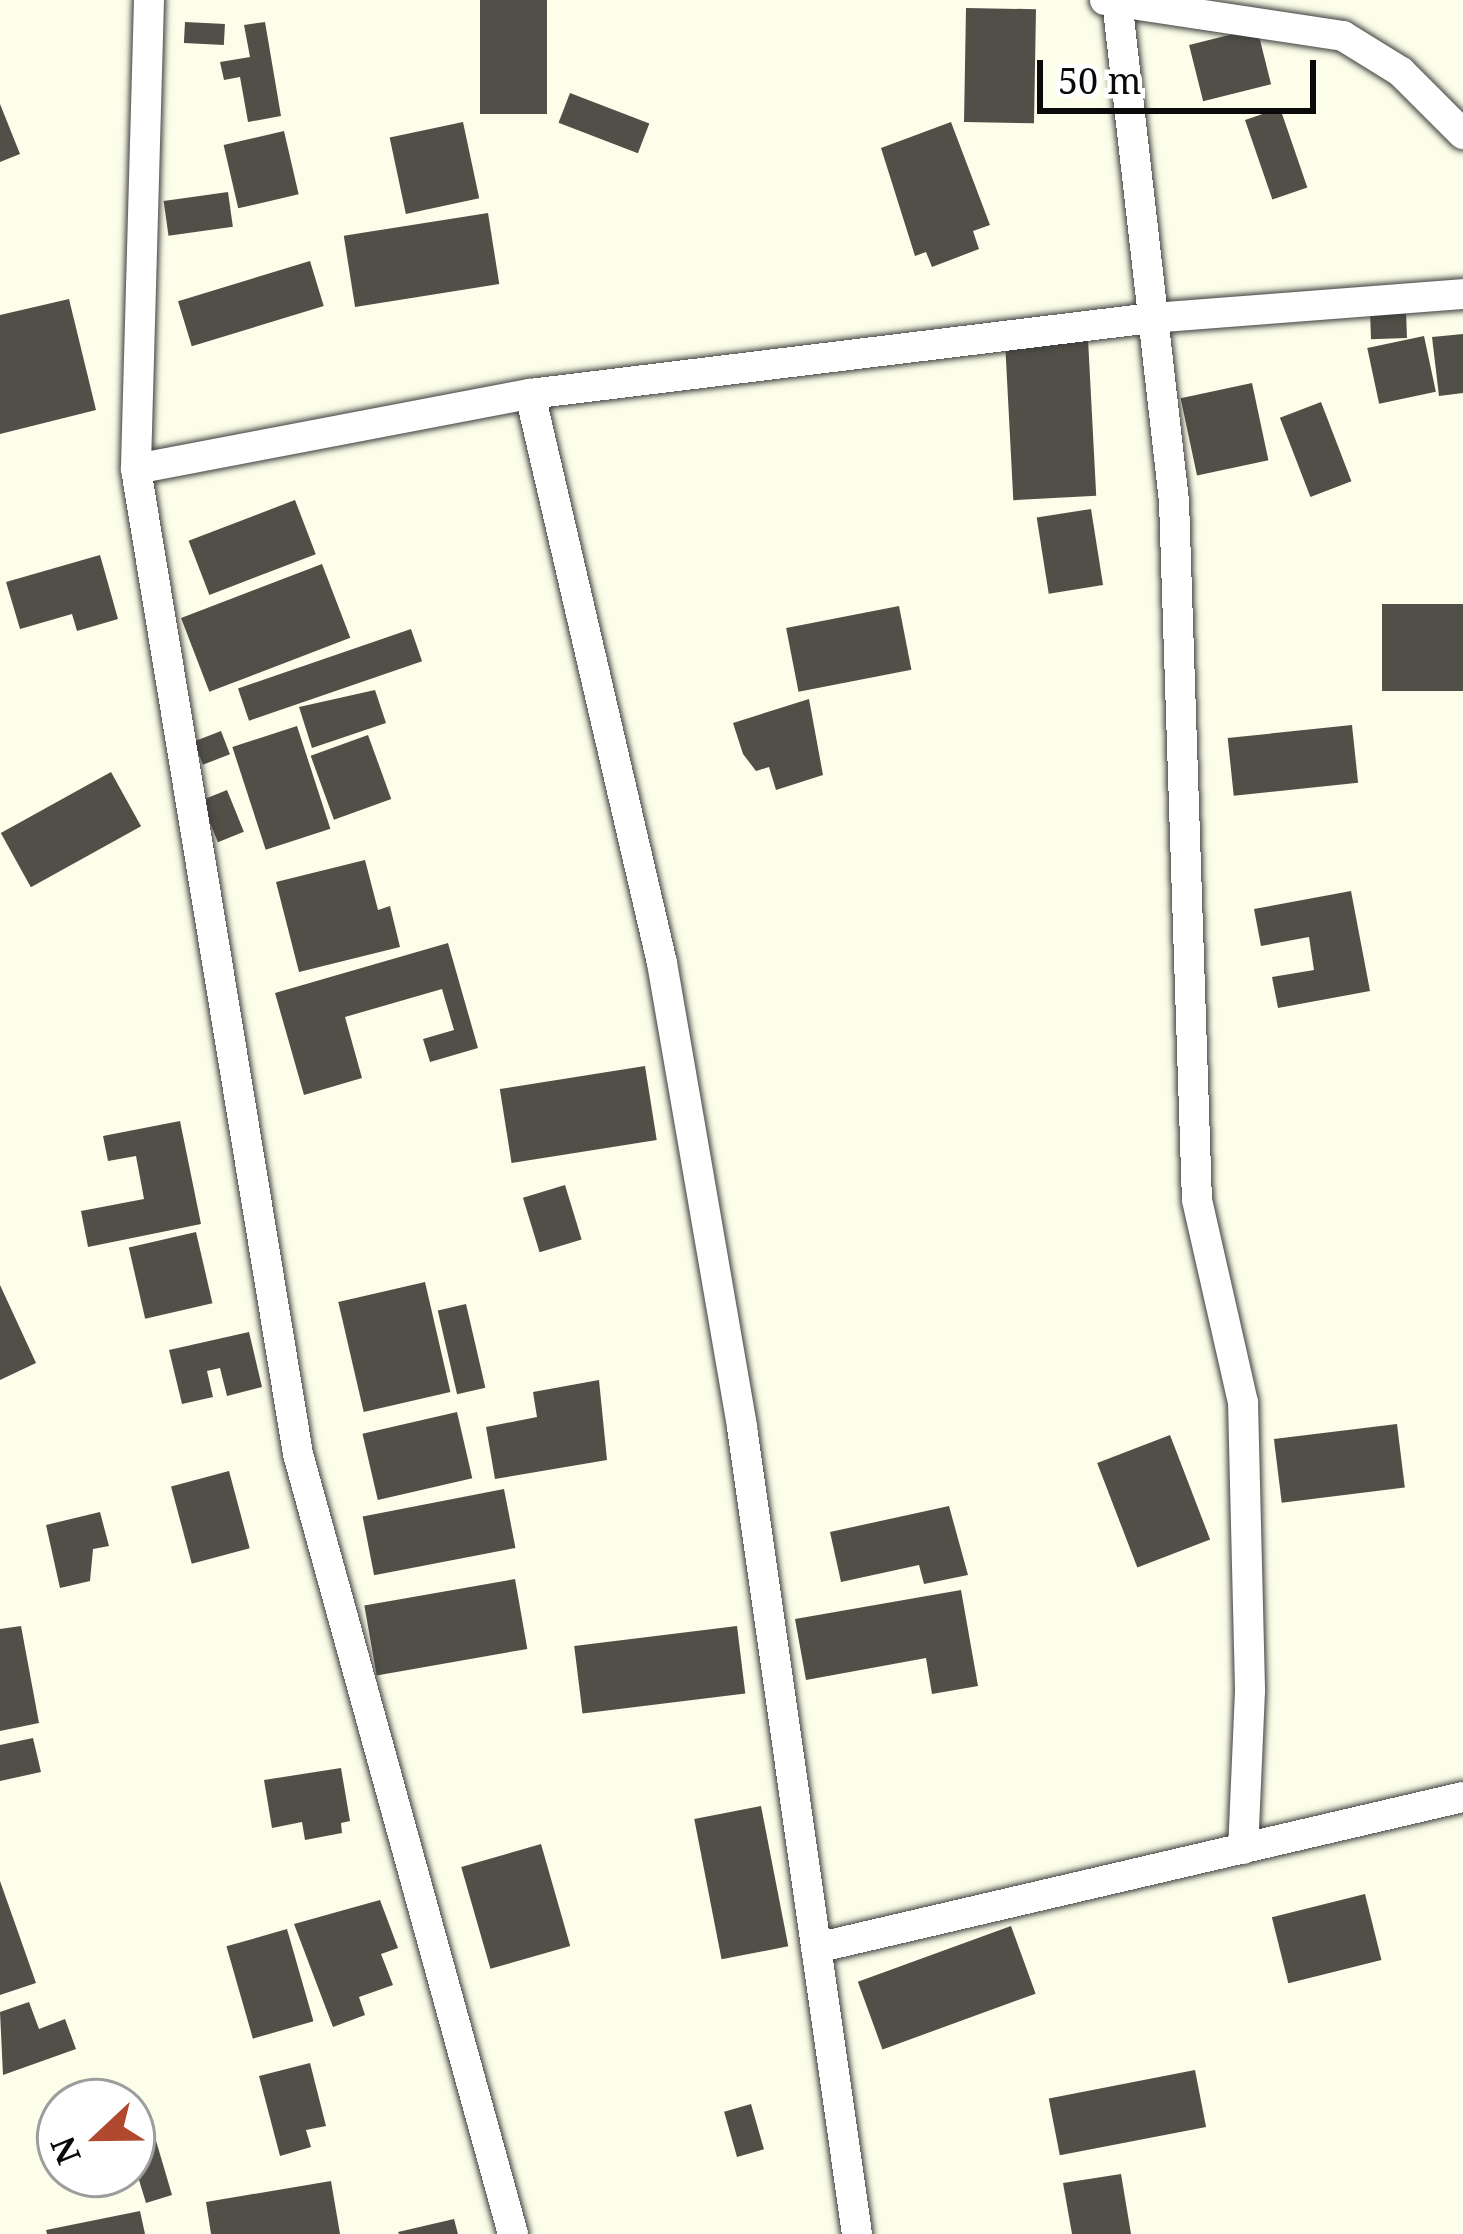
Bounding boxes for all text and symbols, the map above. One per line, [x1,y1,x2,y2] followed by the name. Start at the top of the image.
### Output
[1043,36,1322,110] scale bar
[1058,56,1142,105] text: 50 m
[36,2078,156,2198] north arrow
[39,2130,91,2171] text: N

